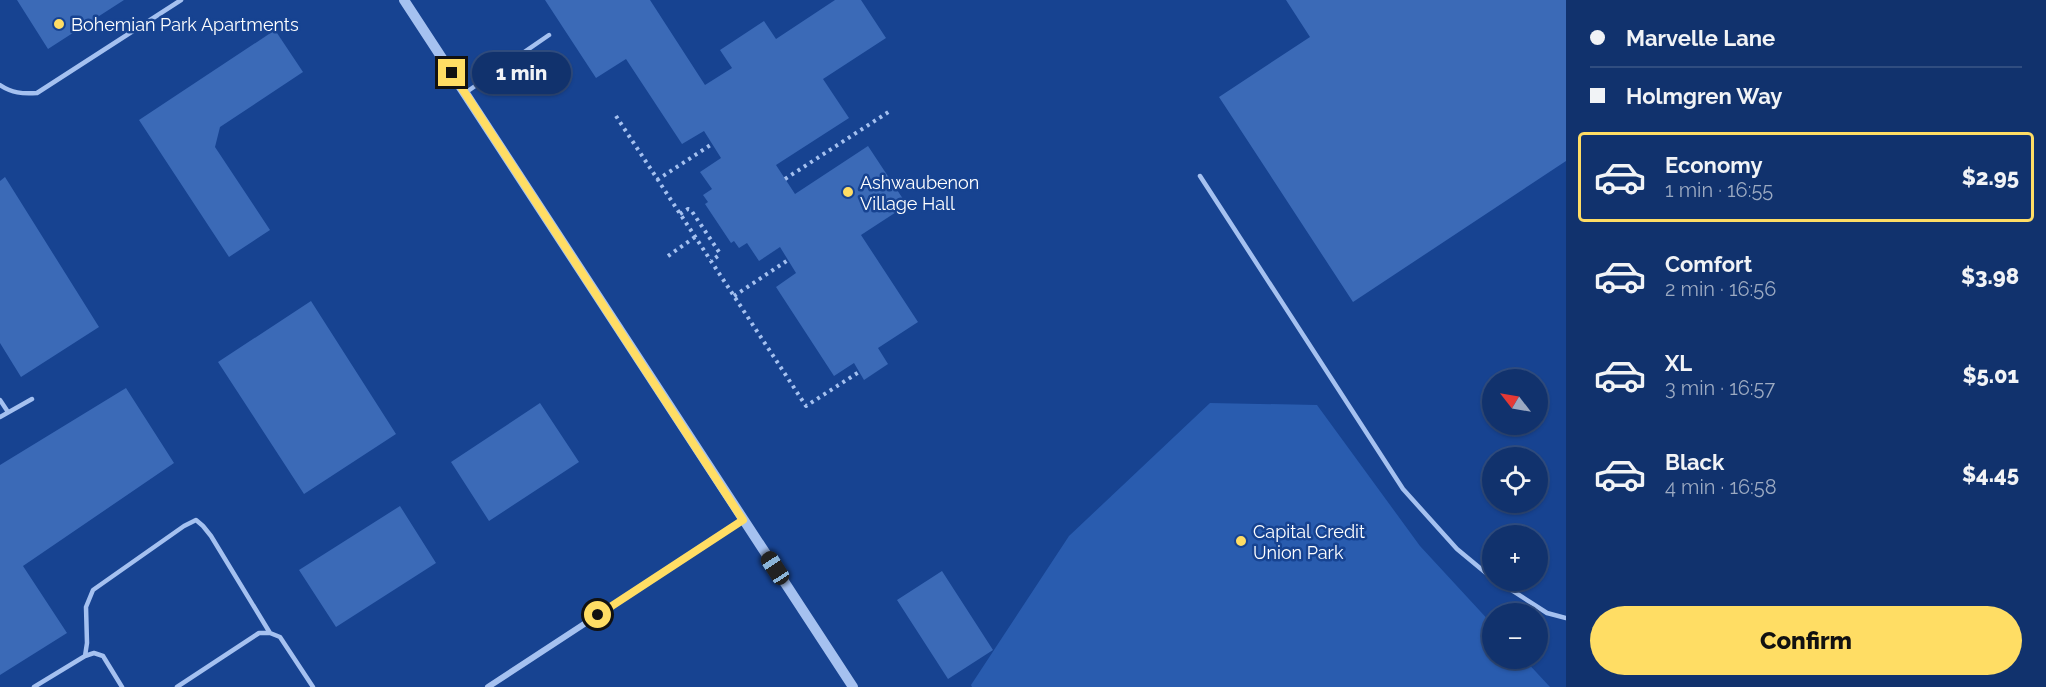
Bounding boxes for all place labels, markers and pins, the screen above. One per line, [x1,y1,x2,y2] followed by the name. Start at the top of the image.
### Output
[71,14,299,35] place label: Bohemian Park Apartments
[52,17,66,31] marker: Bohemian Park Apartments
[860,172,979,214] place label: Ashwaubenon Village Hall
[841,185,855,199] marker: Ashwaubenon Village Hall
[1253,521,1365,563] place label: Capital Credit Union Park
[1234,534,1248,548] marker: Capital Credit Union Park

